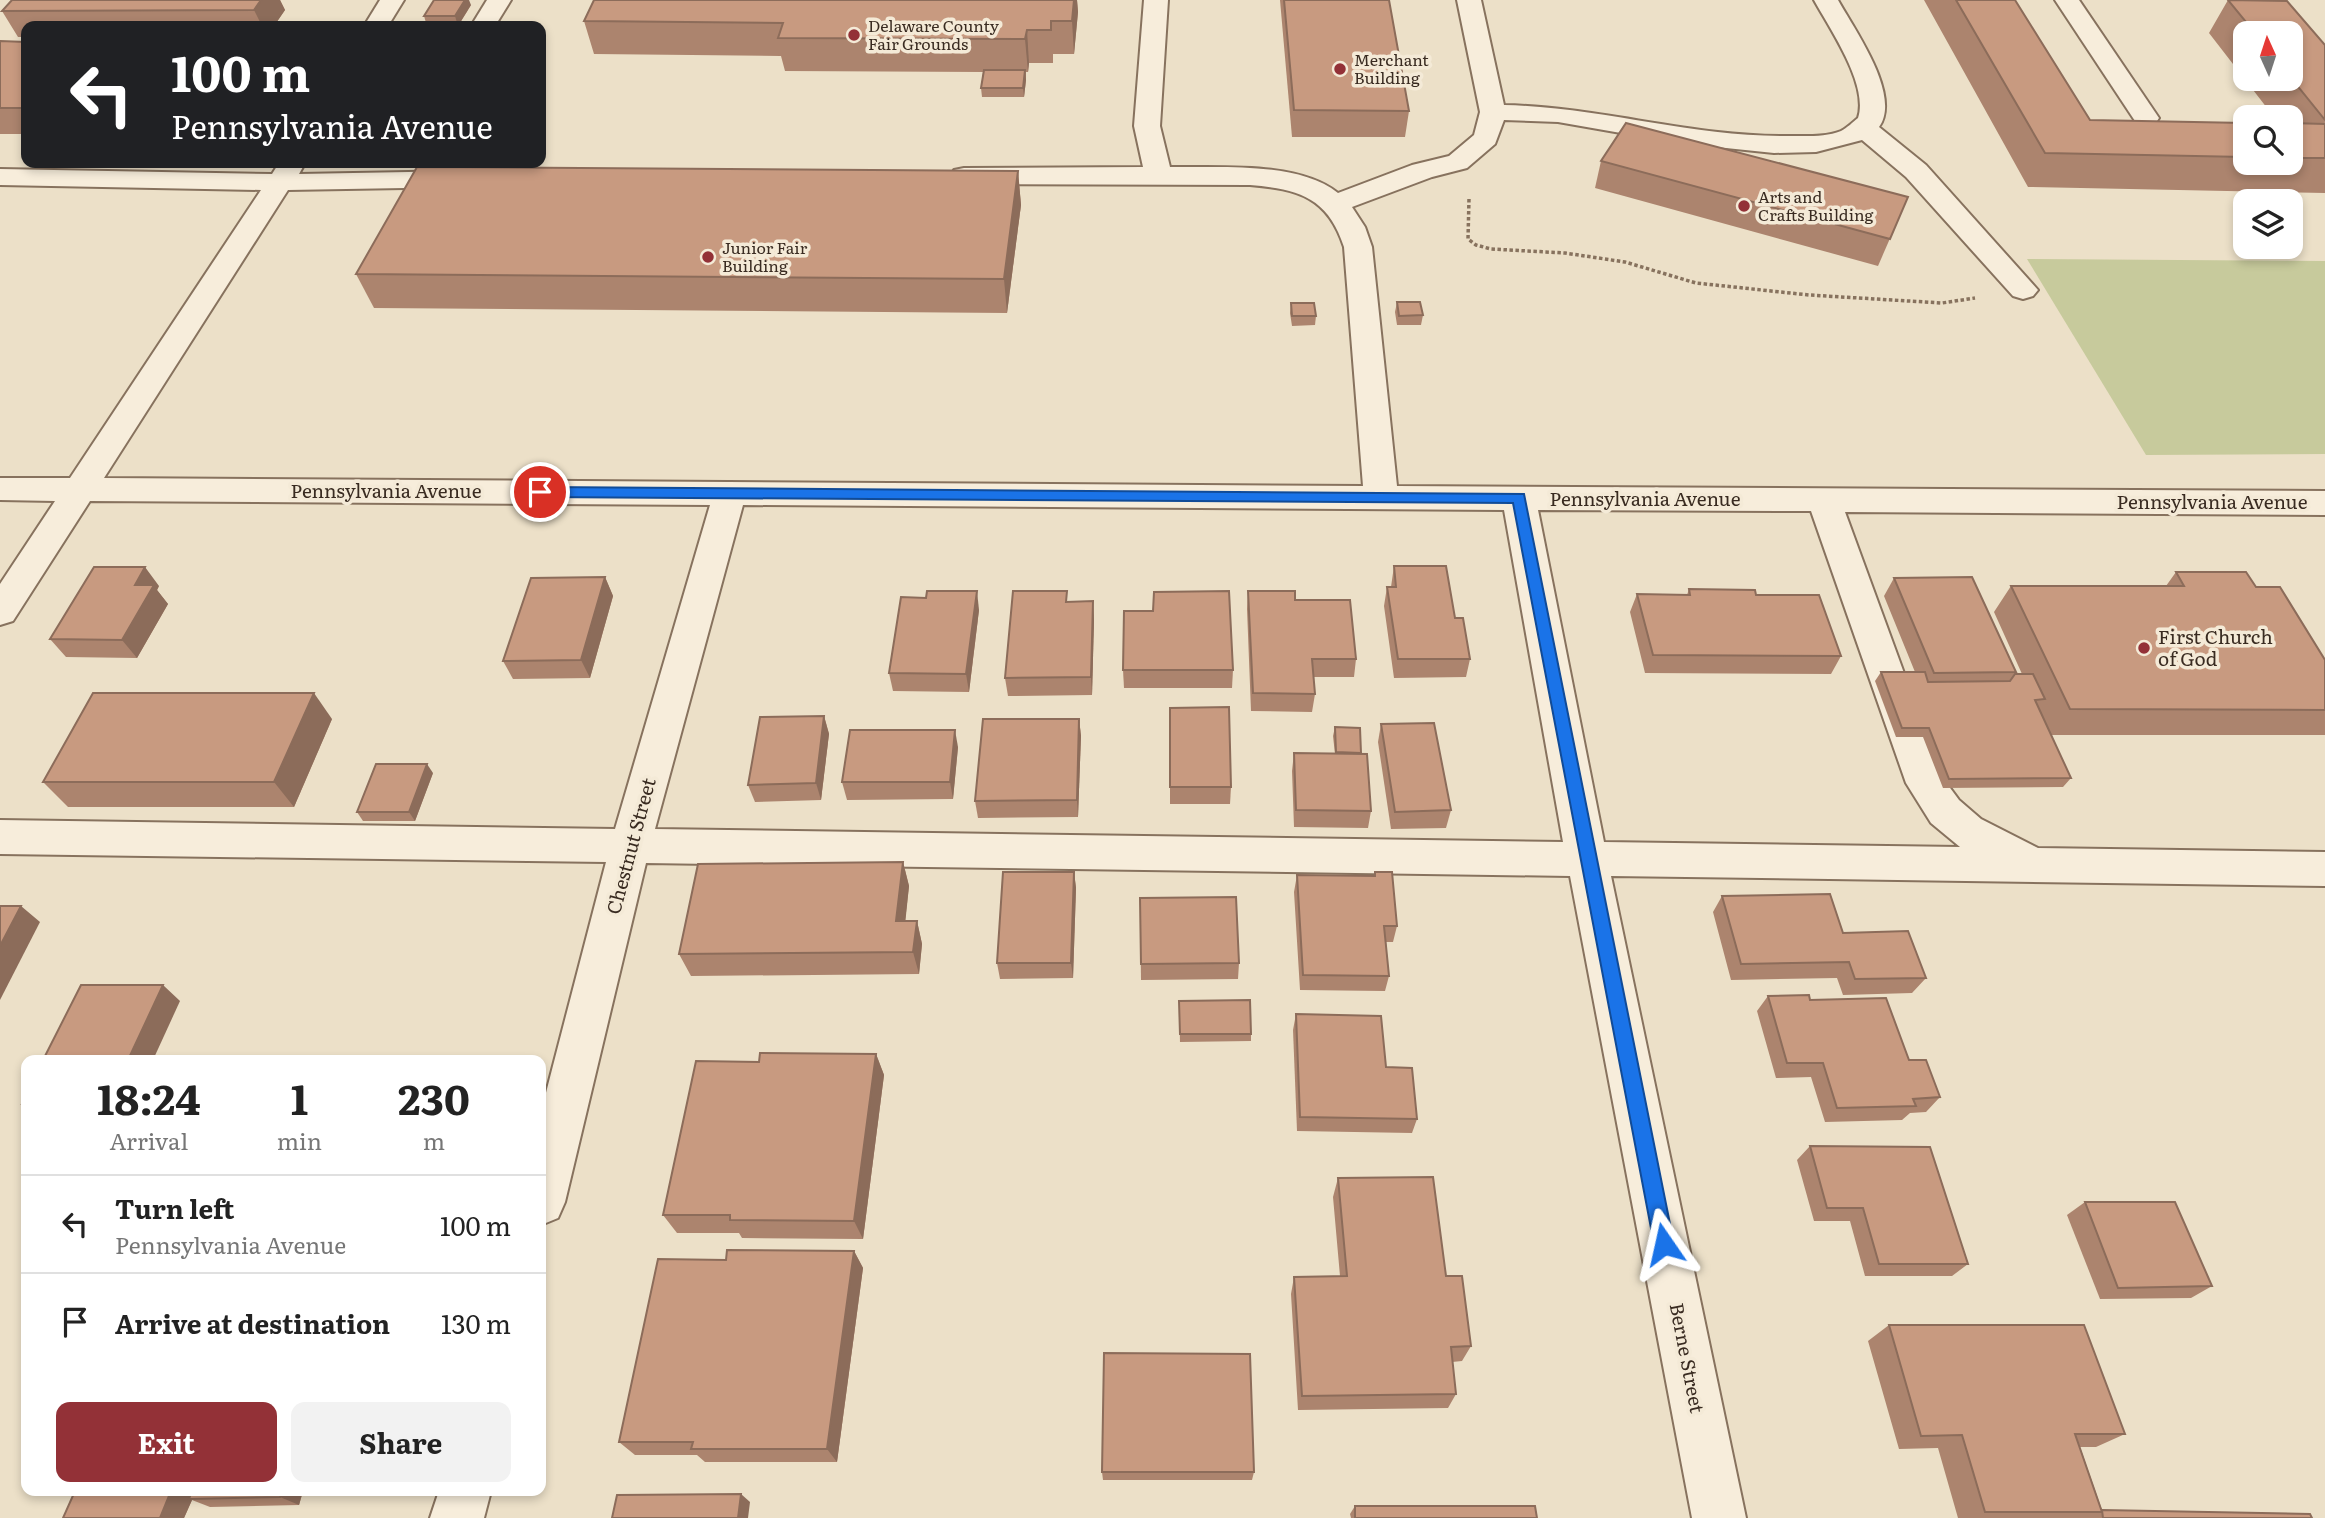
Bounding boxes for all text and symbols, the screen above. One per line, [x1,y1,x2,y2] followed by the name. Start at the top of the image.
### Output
[868,13,1000,55] place label: Delaware County Fair Grounds
[2233,21,2303,91] north arrow
[2233,21,2303,259] map controls
[846,27,862,43] marker: Delaware County Fair Grounds
[171,34,310,107] text: 100 m
[1354,47,1429,89] place label: Merchant Building
[56,49,147,140] icon: left
[1332,61,1348,77] marker: Merchant Building
[171,101,493,149] text: Pennsylvania Avenue
[2233,105,2303,175] button: search
[1758,184,1874,226] place label: Arts and Crafts Building
[2233,189,2303,259] button: layers
[1736,198,1752,214] marker: Arts and Crafts Building
[722,235,808,277] place label: Junior Fair Building
[700,249,716,265] marker: Junior Fair Building
[510,462,570,522] pin
[521,473,559,511] icon: arrive
[290,476,482,504] street label: Pennsylvania Avenue
[1549,484,1741,512] street label: Pennsylvania Avenue
[2116,487,2308,515] street label: Pennsylvania Avenue
[2158,622,2273,672] place label: First Church of God
[2136,640,2152,656] marker: First Church of God
[598,774,662,917] street label: Chestnut Street
[97,1066,201,1128] text: 18:24
[291,1066,308,1128] text: 1
[398,1066,470,1128] text: 230
[110,1123,188,1157] text: Arrival
[277,1123,322,1157] text: min
[423,1123,445,1157] text: m
[115,1188,234,1227] text: Turn left
[56,1205,94,1243] icon: left
[440,1205,511,1244] text: 100 m
[1627,1207,1701,1281] position arrow
[115,1227,346,1261] text: Pennsylvania Avenue
[1664,1300,1712,1416] street label: Berne Street
[56,1303,94,1341] icon: arrive
[115,1303,390,1342] text: Arrive at destination
[441,1303,511,1342] text: 130 m
[56,1402,277,1482] button: Exit
[291,1402,511,1482] button: Share

